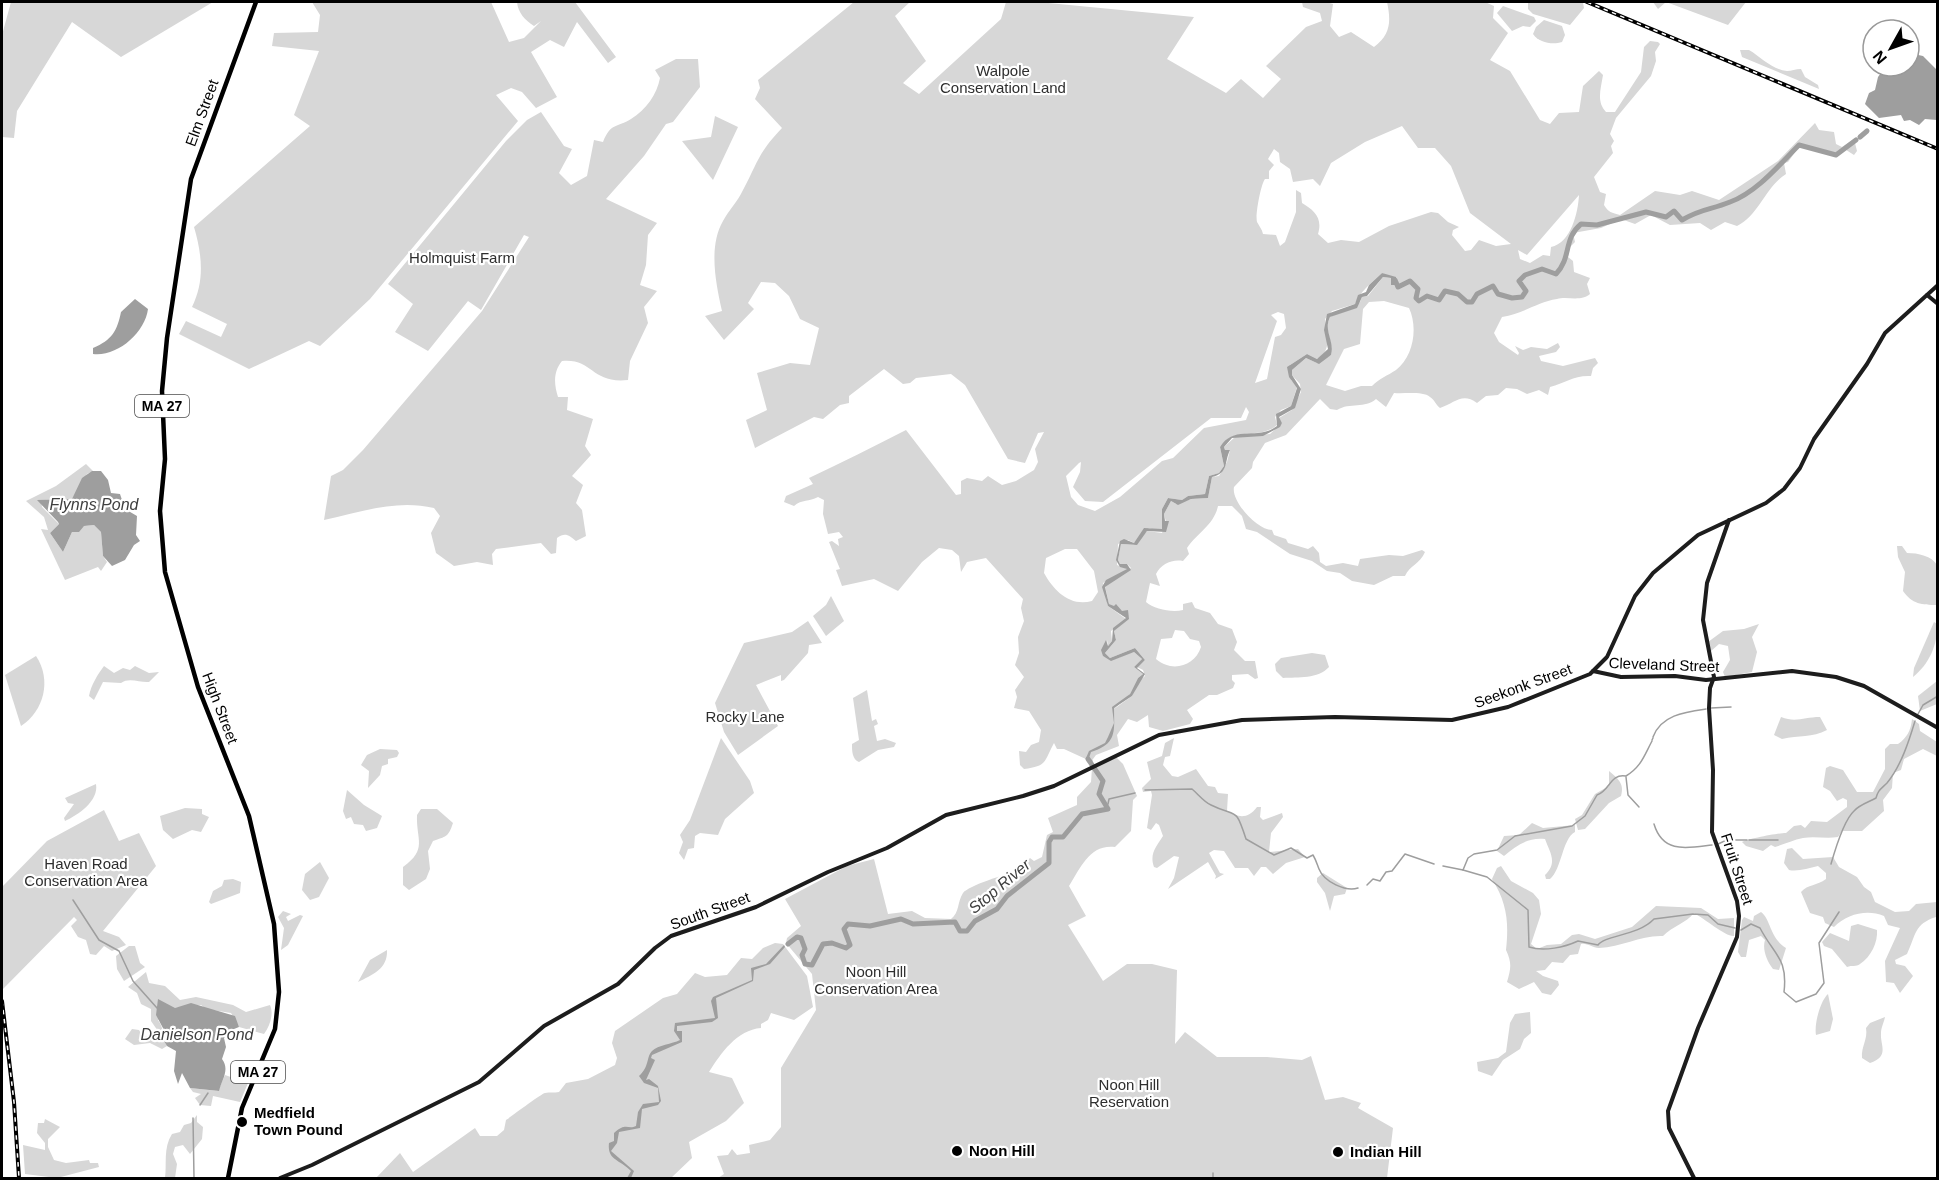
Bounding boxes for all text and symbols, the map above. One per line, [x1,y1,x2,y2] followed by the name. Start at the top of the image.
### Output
[1861,18,1921,78] north arrow
[1870,47,1890,67] text: N
[940,62,1066,96] park label: Walpole Conservation Land
[182,76,222,149] street label: Elm Street
[409,249,515,266] park label: Holmquist Farm
[135,395,189,417] road number: MA 27
[50,496,140,513] water label: Flynns Pond
[1608,654,1721,675] street label: Cleveland Street
[1472,660,1575,711] street label: Seekonk Street
[199,670,242,747] street label: High Street
[705,708,785,725] park label: Rocky Lane
[1718,831,1757,908] street label: Fruit Street
[24,855,148,889] park label: Haven Road Conservation Area
[965,855,1034,917] water label: Stop River
[668,888,753,933] street label: South Street
[814,963,938,997] park label: Noon Hill Conservation Area
[141,1026,255,1043] water label: Danielson Pond
[231,1061,285,1083] road number: MA 27
[1089,1076,1169,1110] park label: Noon Hill Reservation
[254,1104,343,1138] place label: Medfield Town Pound
[235,1115,249,1129] marker: Medfield Town Pound
[969,1142,1035,1159] place label: Noon Hill
[1350,1143,1422,1160] place label: Indian Hill
[950,1144,964,1158] marker: Noon Hill
[1331,1145,1345,1159] marker: Indian Hill

